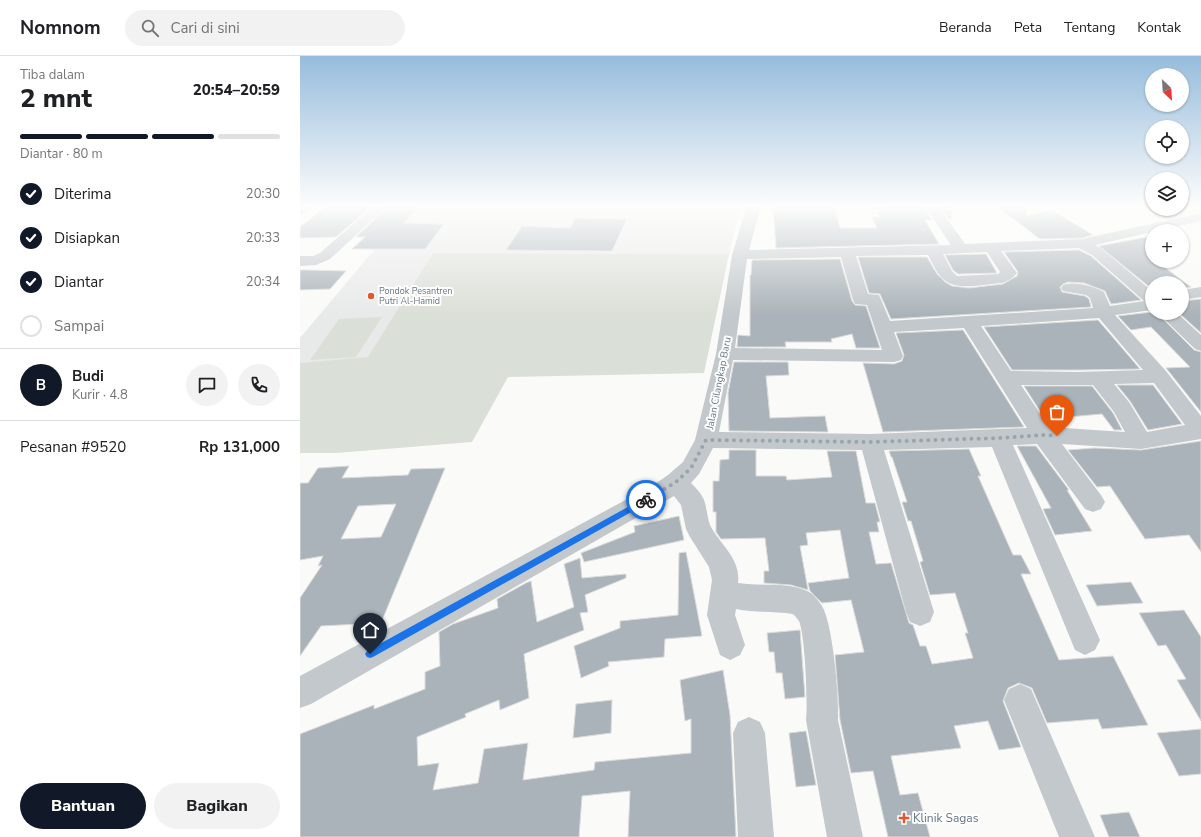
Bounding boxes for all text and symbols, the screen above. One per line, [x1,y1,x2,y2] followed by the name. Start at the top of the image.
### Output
[125,10,405,46] search box
[20,15,101,41] text: Nomnom
[139,17,161,39] icon: search
[171,18,240,38] text: Cari di sini
[939,18,992,37] text: Beranda
[1014,18,1042,37] text: Peta
[1064,18,1115,37] text: Tentang
[1137,18,1181,37] text: Kontak
[20,66,85,84] text: Tiba dalam
[1145,68,1189,112] north arrow
[1145,68,1189,320] map controls
[193,80,280,100] text: 20:54–20:59
[20,81,92,116] text: 2 mnt
[1145,120,1189,164] button: locate
[20,145,103,163] text: Diantar · 80 m
[1145,172,1189,216] button: layers
[20,183,42,205] icon: check
[54,184,111,204] text: Diterima
[246,185,280,203] text: 20:30
[1145,224,1189,268] button: +
[20,227,42,249] icon: check
[54,228,120,248] text: Disiapkan
[246,229,280,247] text: 20:33
[20,271,42,293] icon: check
[54,272,104,292] text: Diantar
[246,273,280,291] text: 20:34
[1145,276,1189,320] button: −
[379,285,452,307] place label: Pondok Pesantren Putri Al-Hamid
[366,291,376,301] marker: Pondok Pesantren Putri Al-Hamid
[54,316,104,336] text: Sampai
[703,336,735,432] street label: Jalan Cilangkap Baru
[186,364,228,406] button: chat
[238,364,280,406] button: phone
[72,366,104,386] text: Budi
[36,375,46,395] text: B
[72,386,128,404] text: Kurir · 4.8
[1040,395,1074,436] pin
[1046,401,1068,423] icon: bag
[20,437,126,457] text: Pesanan #9520
[199,437,280,457] text: Rp 131,000
[626,480,666,520] courier
[635,489,657,511] icon: bike
[353,613,387,654] pin
[359,619,381,641] icon: home
[20,783,146,829] button: Bantuan
[154,783,280,829] button: Bagikan
[913,810,979,826] place label: Klinik Sagas
[898,812,910,824] marker: Klinik Sagas

